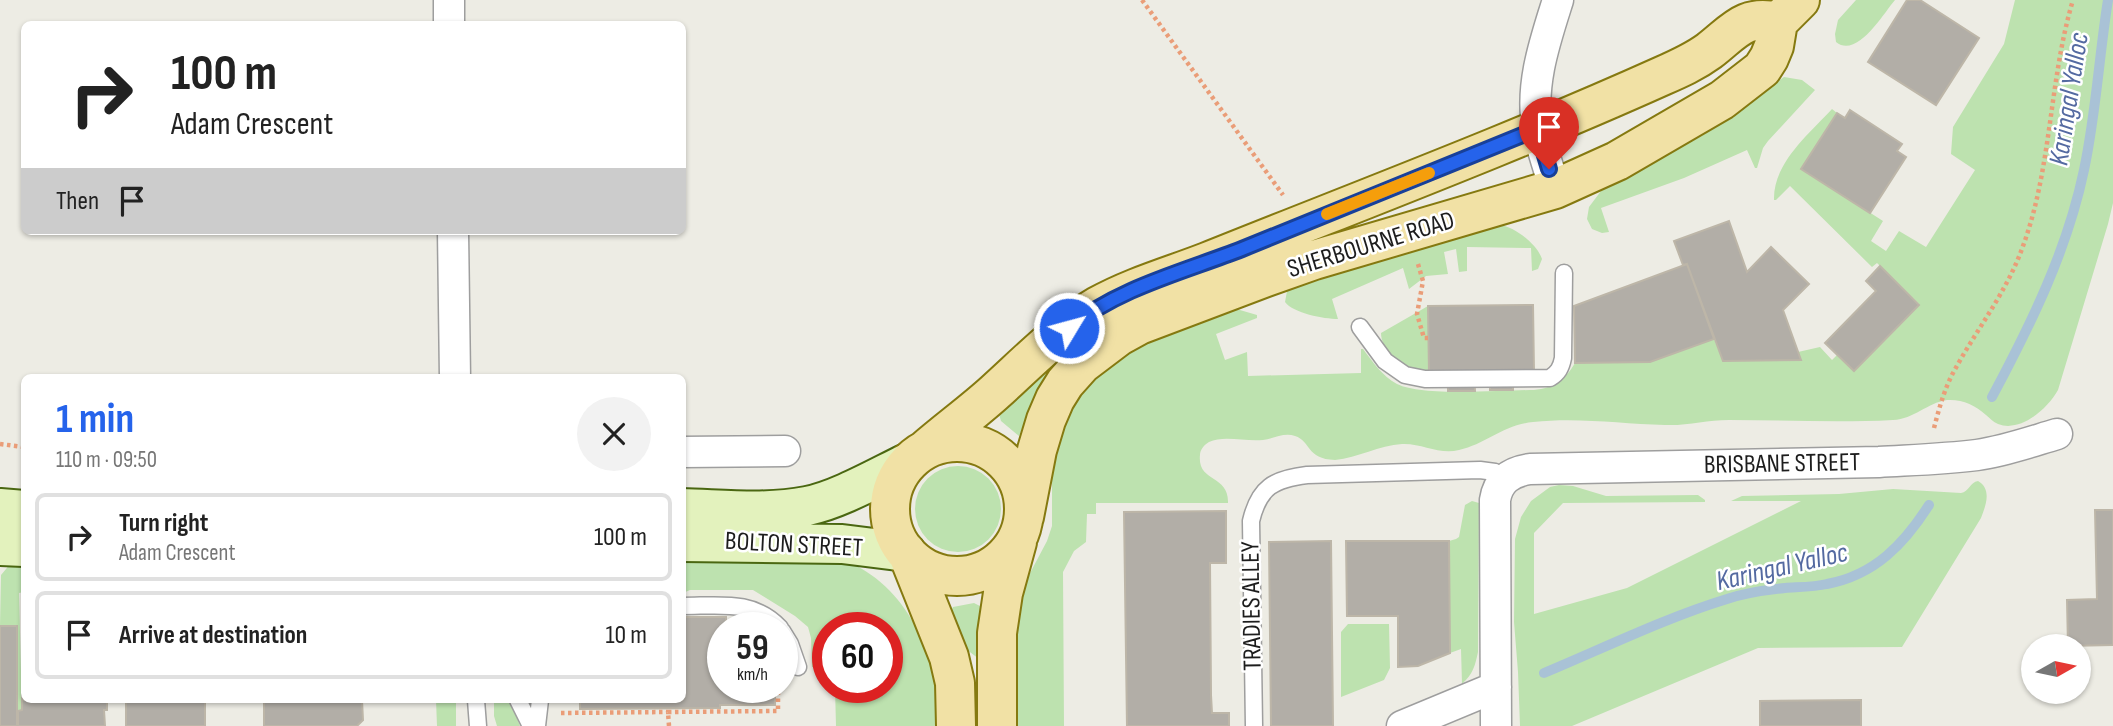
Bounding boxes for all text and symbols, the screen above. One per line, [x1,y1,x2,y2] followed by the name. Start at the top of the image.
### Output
[2042,30,2096,168] water label: Karingal Yalloc
[171,45,277,104] text: 100 m
[56,49,147,140] icon: right
[1519,97,1579,169] pin
[171,105,333,144] text: Adam Crescent
[1530,108,1568,146] icon: arrive
[113,182,151,220] icon: arrive
[56,186,99,217] text: Then
[1284,205,1458,285] street label: SHERBOURNE ROAD
[1032,291,1106,365] position arrow
[56,394,134,445] text: 1 min
[577,397,651,471] button: close
[56,446,157,474] text: 110 m · 09:50
[1704,447,1860,481] street label: BRISBANE STREET
[119,508,208,539] text: Turn right
[60,518,98,556] icon: right
[594,522,647,553] text: 100 m
[724,526,864,564] street label: BOLTON STREET
[1713,536,1851,598] water label: Karingal Yalloc
[119,539,236,567] text: Adam Crescent
[1235,541,1269,671] street label: TRADIES ALLEY
[812,612,903,703] speed limit sign: 60
[60,616,98,654] icon: arrive
[119,620,307,651] text: Arrive at destination
[605,620,647,651] text: 10 m
[737,627,768,670] text: 59
[2021,634,2091,704] north arrow
[2021,634,2091,704] map controls
[737,664,768,685] text: km/h

